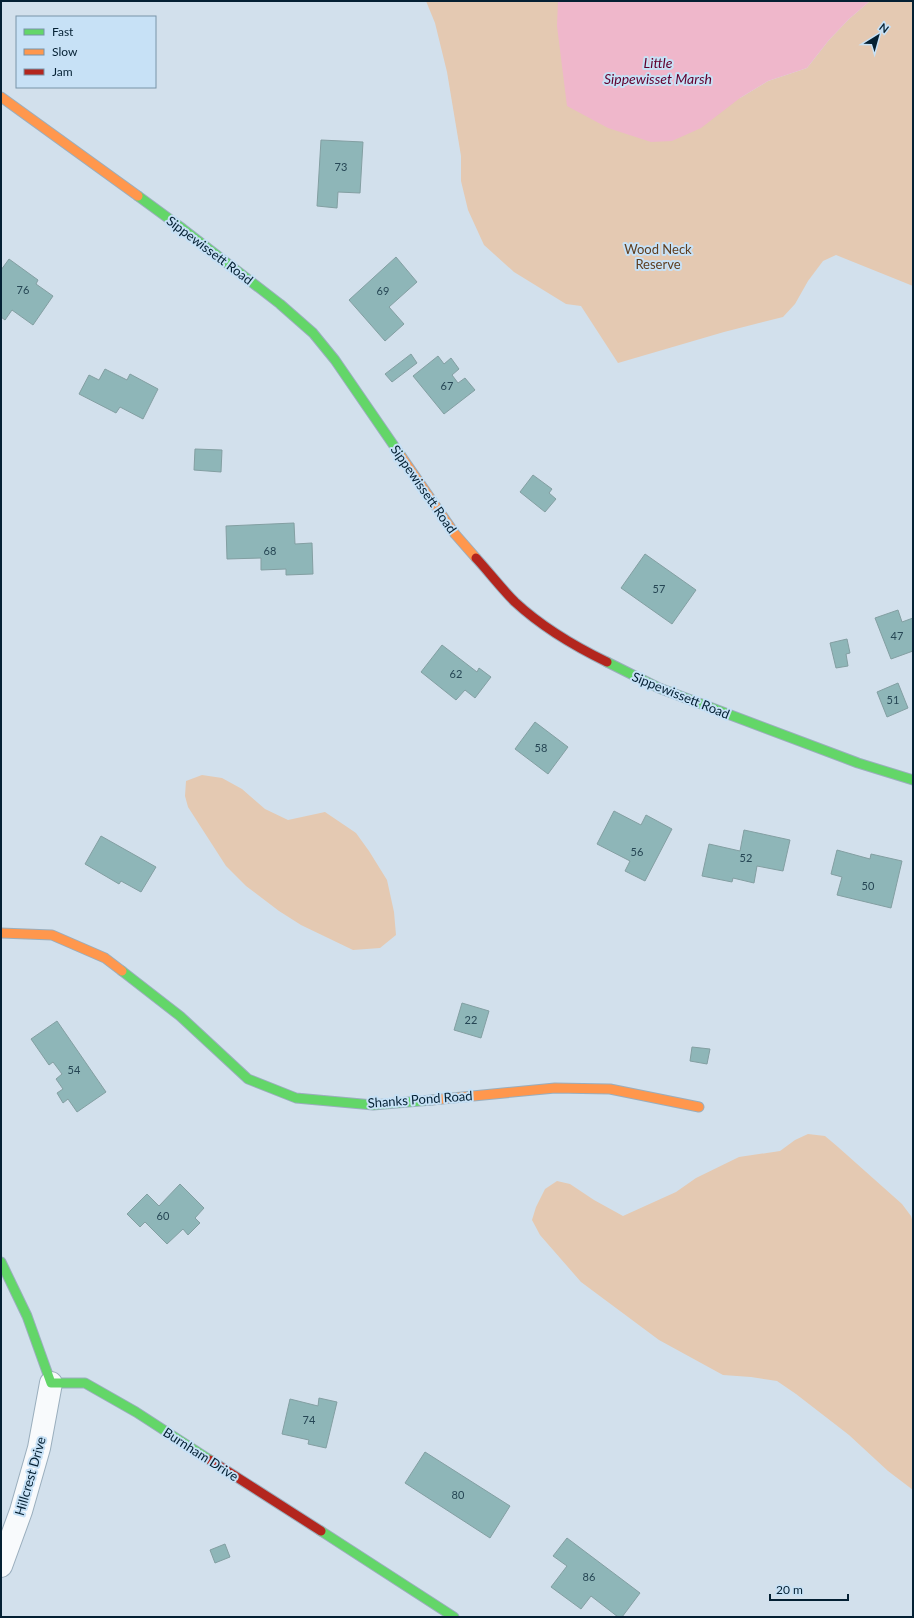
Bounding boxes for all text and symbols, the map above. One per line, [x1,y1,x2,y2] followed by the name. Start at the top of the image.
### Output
[16,16,156,88] legend
[858,16,898,56] north arrow
[877,20,892,35] text: N
[52,24,74,39] text: Fast
[52,44,78,59] text: Slow
[604,54,712,87] water label: Little Sippewisset Marsh
[52,64,73,79] text: Jam
[335,160,347,173] house number: 73
[164,212,256,288] street label: Sippewissett Road
[624,241,692,272] park label: Wood Neck Reserve
[17,283,29,296] house number: 76
[377,284,389,297] house number: 69
[441,379,453,392] house number: 67
[388,442,460,536] street label: Sippewissett Road
[264,544,276,557] house number: 68
[653,582,665,595] house number: 57
[891,629,903,642] house number: 47
[450,667,462,680] house number: 62
[630,668,732,722] street label: Sippewissett Road
[887,693,899,706] house number: 51
[535,741,547,754] house number: 58
[631,845,643,858] house number: 56
[740,851,752,864] house number: 52
[862,879,875,892] house number: 50
[465,1013,477,1026] house number: 22
[68,1063,81,1076] house number: 54
[367,1087,473,1111] street label: Shanks Pond Road
[157,1209,170,1222] house number: 60
[303,1413,316,1426] house number: 74
[160,1424,242,1484] street label: Burnham Drive
[11,1435,49,1517] street label: Hillcrest Drive
[452,1488,465,1501] house number: 80
[583,1570,595,1583] house number: 86
[770,1576,848,1602] scale bar
[776,1582,803,1597] text: 20 m

